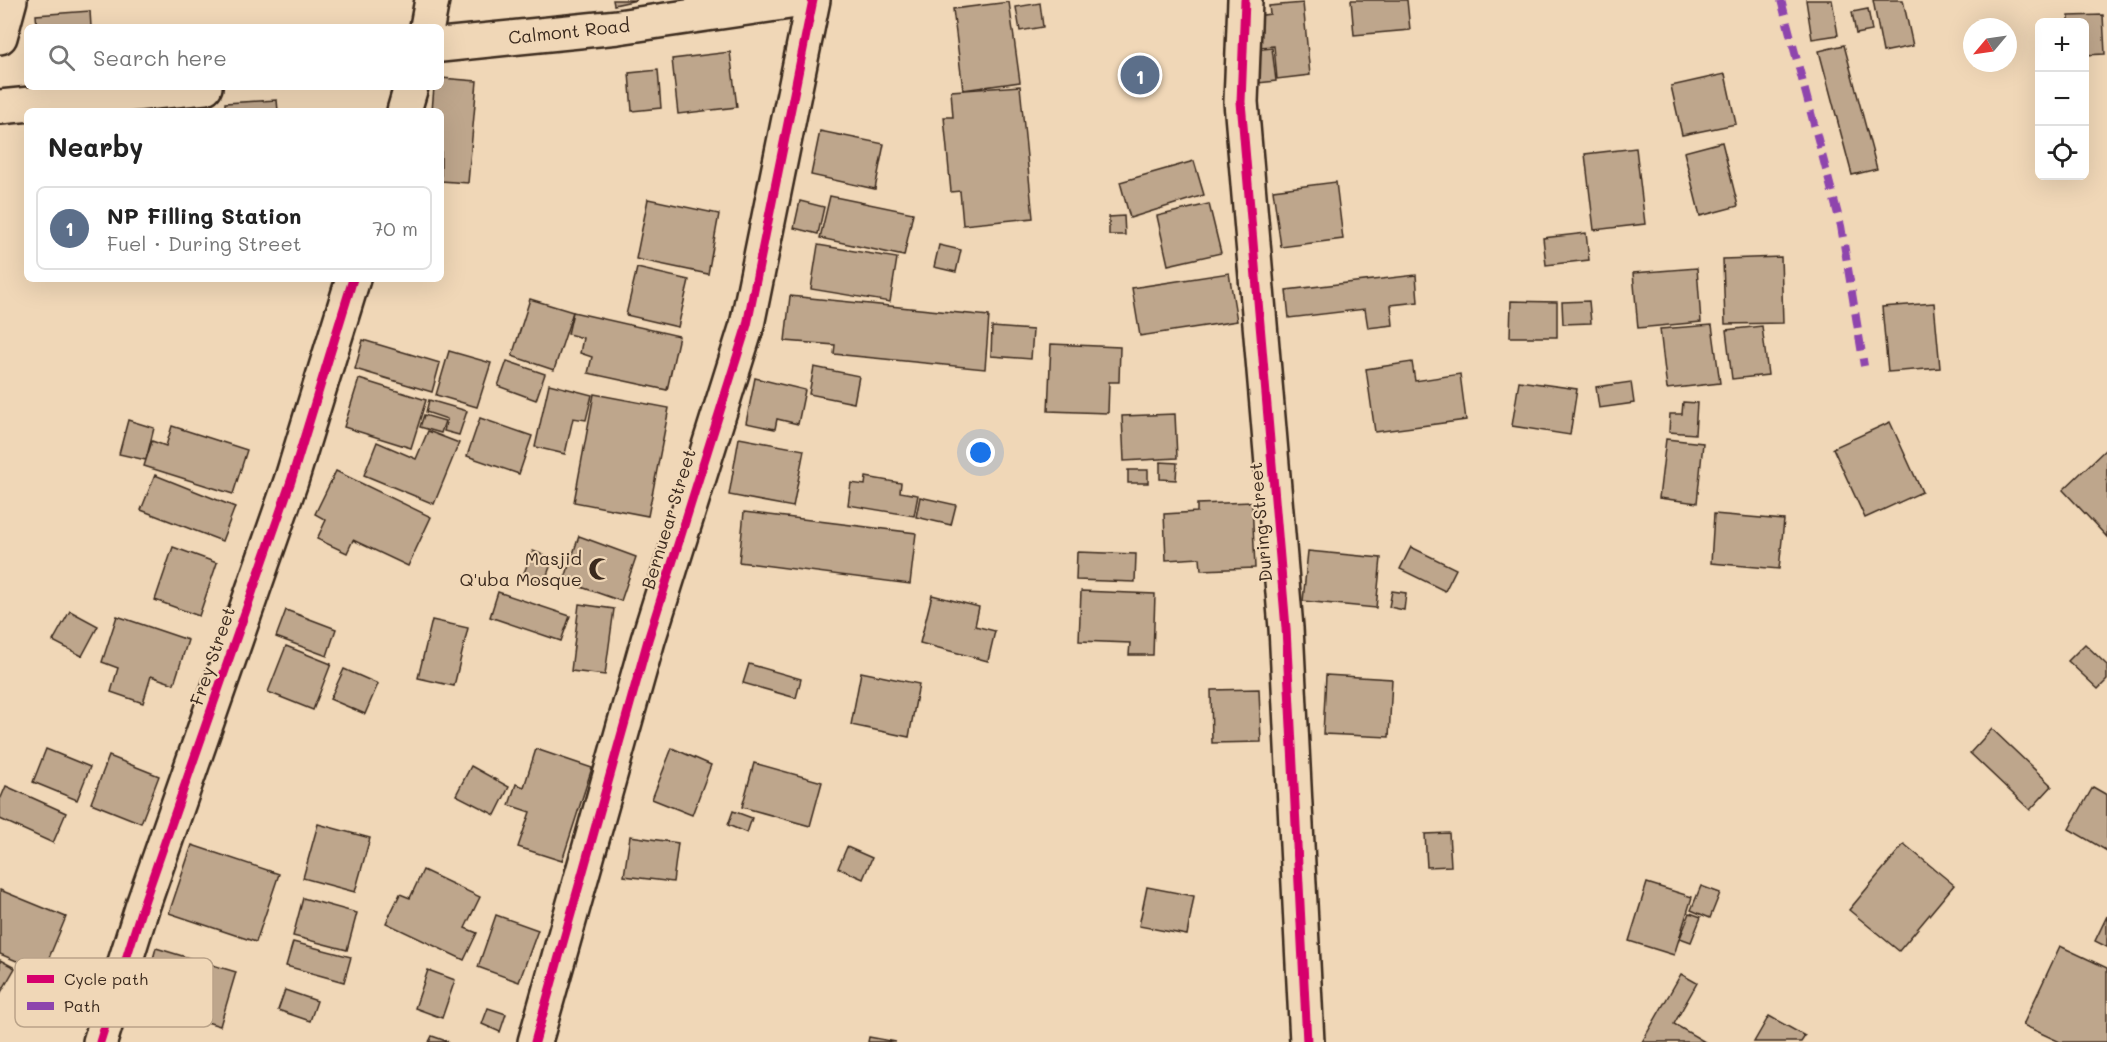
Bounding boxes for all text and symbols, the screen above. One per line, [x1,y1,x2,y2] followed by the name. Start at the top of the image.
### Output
[507,13,631,49] street label: Calmont Road
[1963,18,2017,72] north arrow
[2035,18,2089,180] map controls
[2035,18,2089,72] button: +
[24,24,444,90] search box
[45,41,78,74] icon: search
[93,43,227,72] text: Search here
[1120,52,1160,98] pin: 1
[2035,72,2089,126] button: −
[2035,126,2089,180] button: locate
[48,130,143,164] text: Nearby
[107,201,301,230] text: NP Filling Station
[65,215,74,241] text: 1
[372,215,418,241] text: 70 m
[107,230,302,256] text: Fuel · During Street
[966,438,995,467] your location
[635,446,701,592] street label: Bernuear Street
[1243,461,1277,583] street label: During Street
[459,546,582,591] place label: Masjid Q'uba Mosque
[587,556,613,582] mosque icon: Masjid Q'uba Mosque
[184,603,240,708] street label: Frey Street
[15,958,213,1027] legend
[64,968,148,989] text: Cycle path
[64,995,100,1016] text: Path

